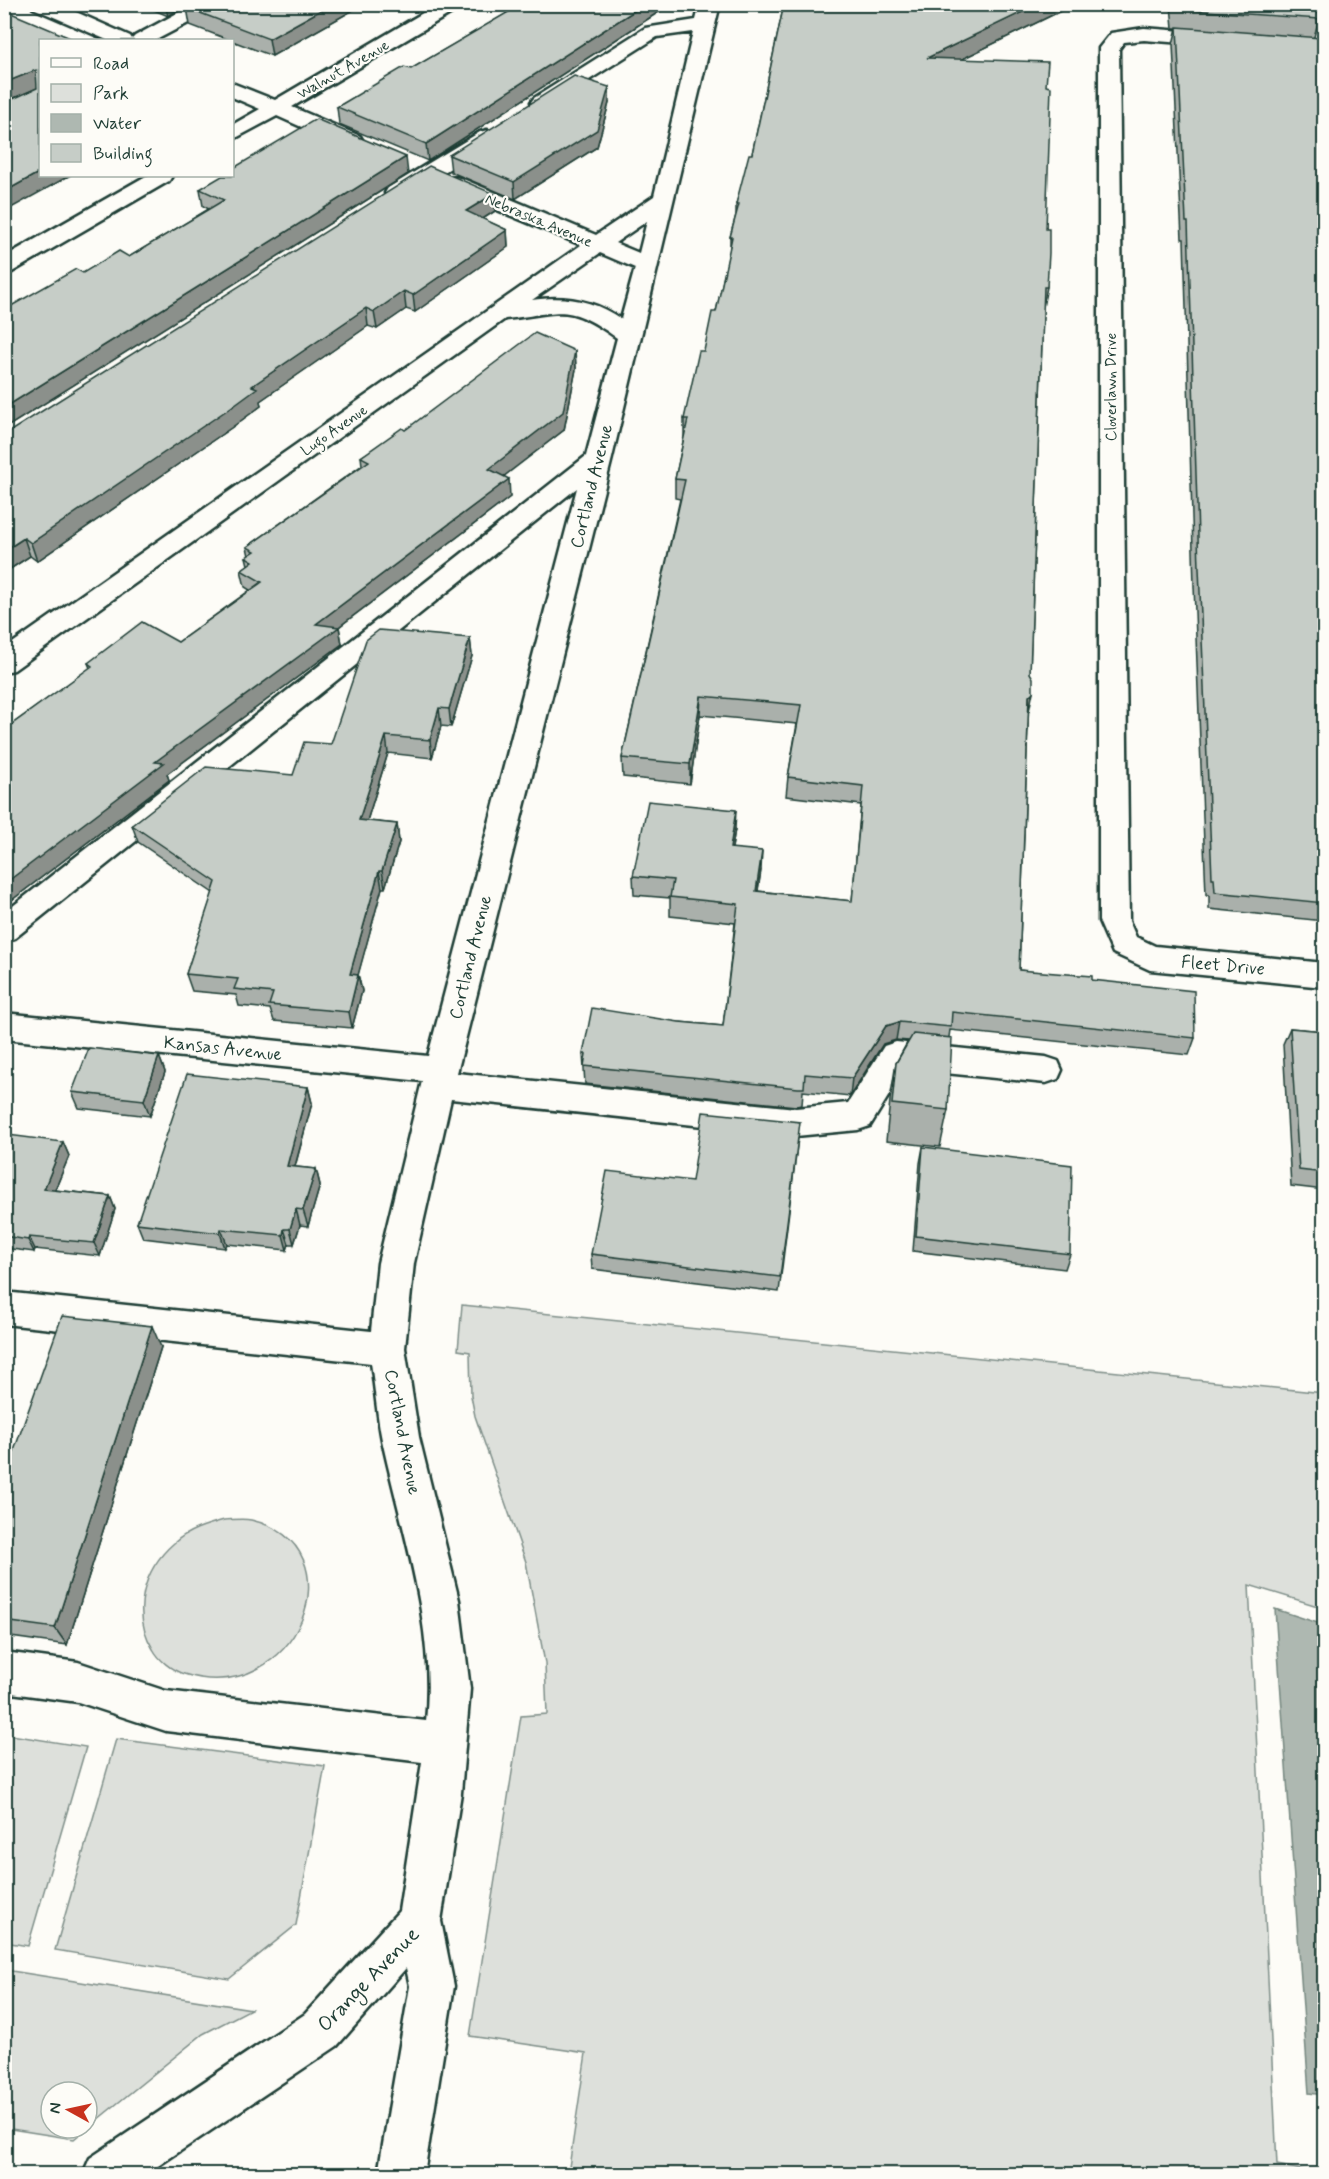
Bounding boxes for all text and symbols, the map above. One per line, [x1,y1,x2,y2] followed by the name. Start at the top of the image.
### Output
[294,35,393,104] street label: Walnut Avenue
[39,39,234,177] legend
[93,52,129,76] text: Road
[93,82,129,106] text: Park
[93,112,142,136] text: Water
[93,142,153,168] text: Building
[482,189,595,253] street label: Nebraska Avenue
[1102,333,1122,441] street label: Cloverlawn Drive
[297,401,372,462] street label: Lugo Avenue
[565,422,619,551] street label: Cortland Avenue
[444,893,498,1022] street label: Cortland Avenue
[1180,950,1266,982] street label: Fleet Drive
[162,1031,283,1067] street label: Kansas Avenue
[378,1367,426,1497] street label: Cortland Avenue
[311,1921,427,2039] street label: Orange Avenue
[39,2080,99,2140] north arrow
[44,2101,67,2115] text: N

